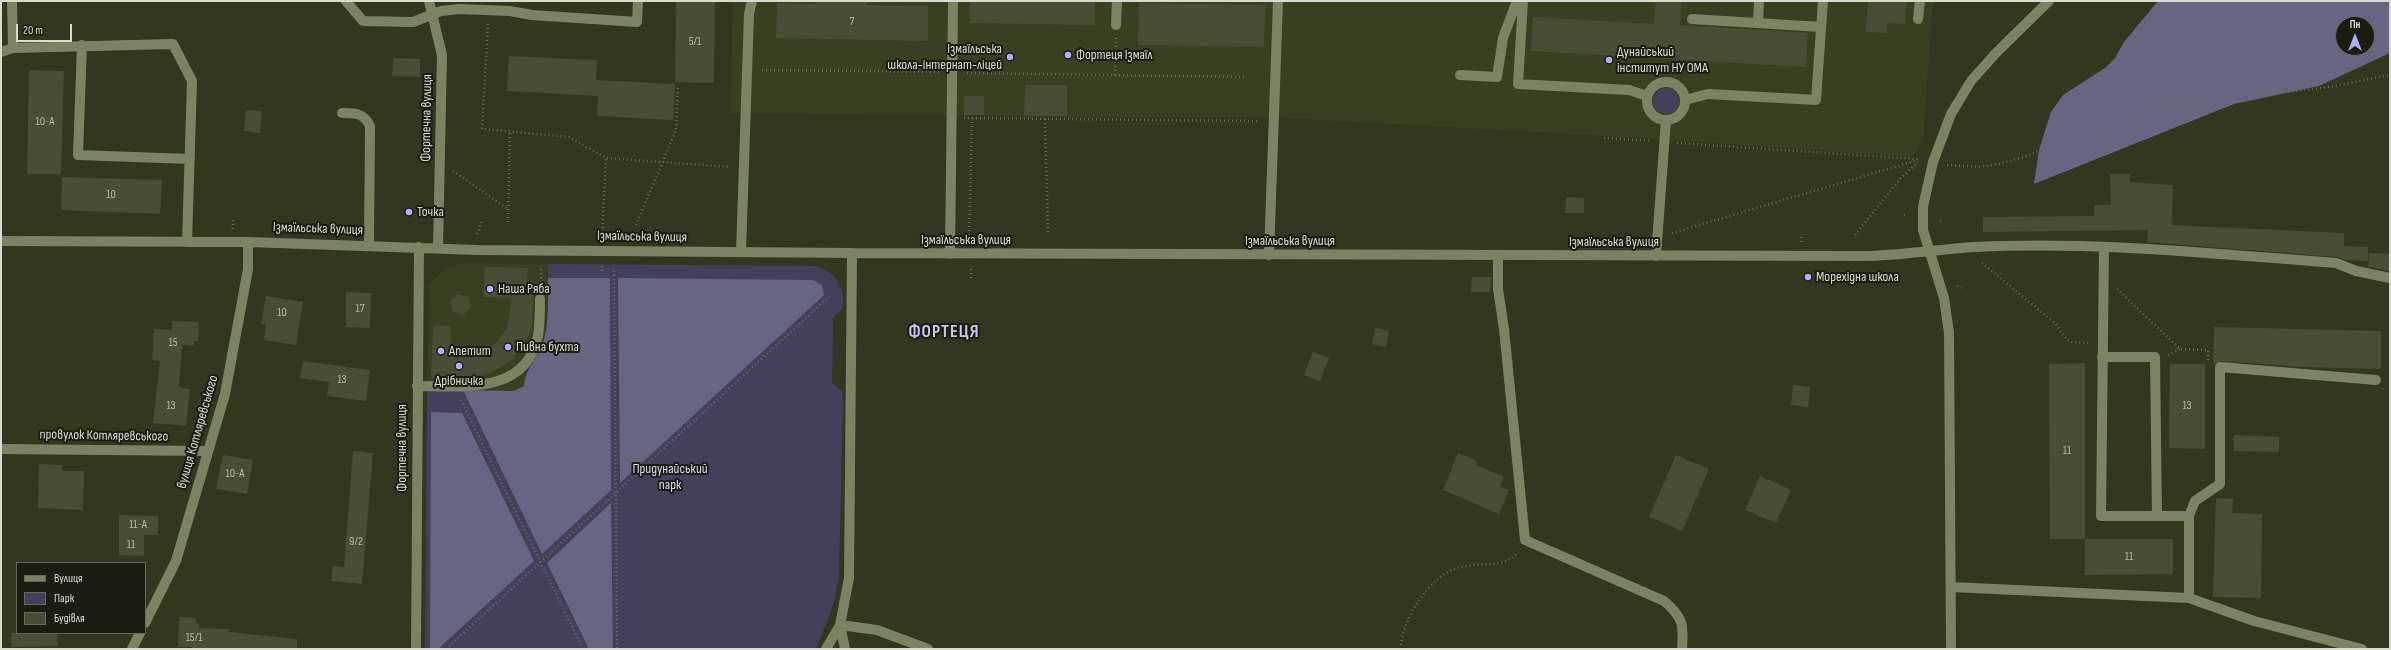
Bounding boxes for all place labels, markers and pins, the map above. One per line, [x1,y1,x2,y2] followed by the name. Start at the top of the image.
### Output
[887,41,1002,74] place label: Ізмаїльська школа-інтернат-ліцей
[1617,44,1708,76] place label: Дунайський інститут НУ ОМА
[1076,47,1152,63] place label: Фортеця Ізмаїл
[1063,50,1073,60] marker: Фортеця Ізмаїл
[1005,52,1015,62] marker: Ізмаїльська школа-інтернат-ліцей
[1604,55,1614,65] marker: Дунайський інститут НУ ОМА
[417,204,444,220] place label: Точка
[404,207,414,217] marker: Точка
[1816,269,1899,285] place label: Морехідна школа
[1803,272,1813,282] marker: Морехідна школа
[498,281,550,297] place label: Наша Ряба
[485,284,495,294] marker: Наша Ряба
[516,339,579,355] place label: Пивна бухта
[503,342,513,352] marker: Пивна бухта
[449,343,491,359] place label: Апетит
[436,346,446,356] marker: Апетит
[454,361,464,371] marker: Дрібничка
[435,373,483,389] place label: Дрібничка

